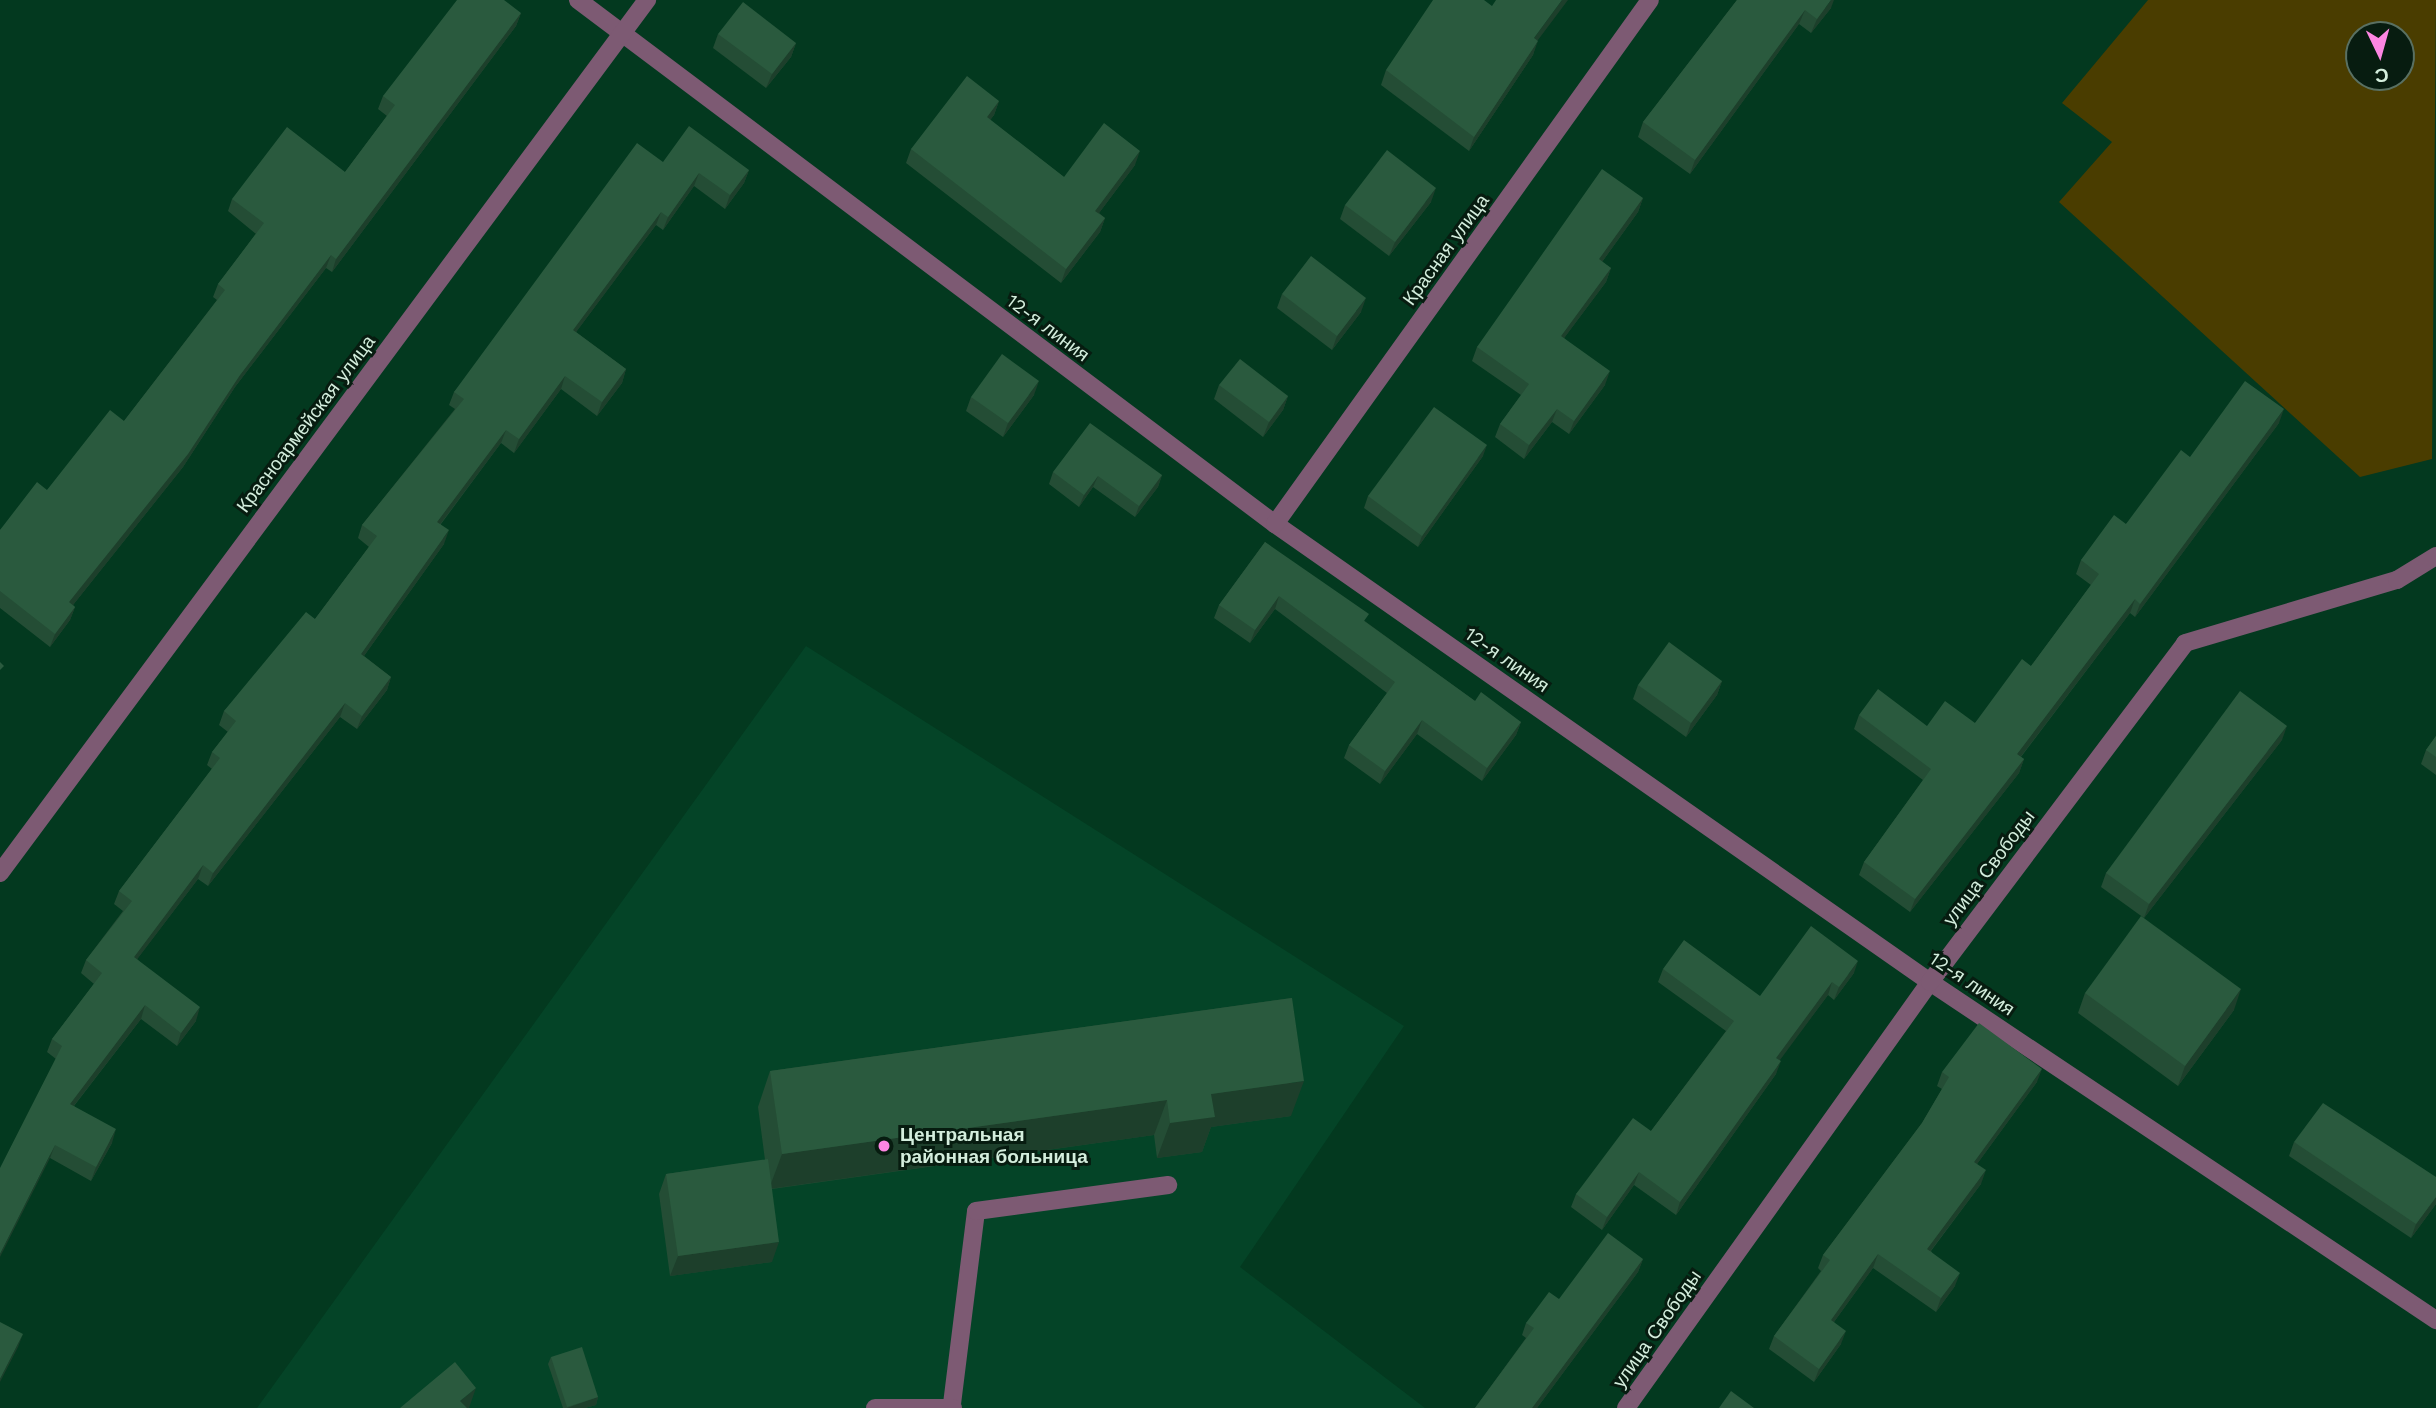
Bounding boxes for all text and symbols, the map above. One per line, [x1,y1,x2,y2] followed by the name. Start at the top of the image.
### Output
[2345,21,2415,91] north arrow
[2374,63,2390,87] text: С
[1398,190,1494,310] street label: Красная улица
[1002,290,1094,366] street label: 12-я линия
[232,331,380,517] street label: Красноармейская улица
[1460,623,1554,697] street label: 12-я линия
[1938,806,2040,930] street label: улица Свободы
[1925,947,2019,1021] street label: 12-я линия
[900,1124,1088,1168] place label: Центральная районная больница
[874,1136,894,1156] marker: Центральная районная больница
[1608,1266,1706,1392] street label: улица Свободы

